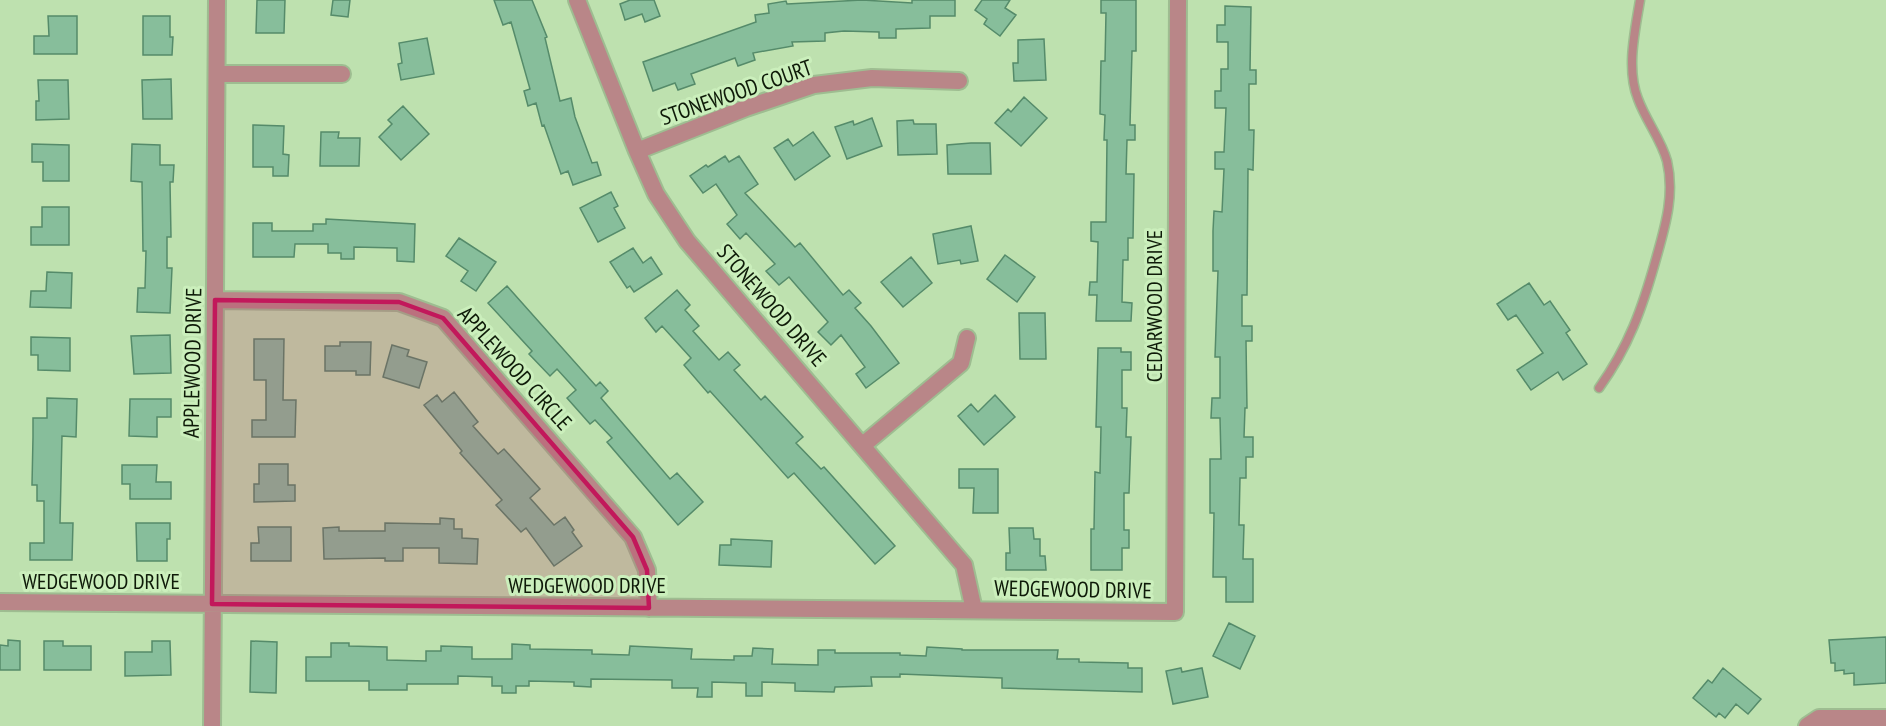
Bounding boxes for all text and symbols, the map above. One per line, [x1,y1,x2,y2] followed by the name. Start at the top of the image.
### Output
[656,53,816,131] street label: STONEWOOD COURT
[1140,230,1168,382] street label: CEDARWOOD DRIVE
[711,238,833,372] street label: STONEWOOD DRIVE
[177,288,207,438] street label: APPLEWOOD DRIVE
[452,300,578,436] street label: APPLEWOOD CIRCLE
[22,567,180,595] street label: WEDGEWOOD DRIVE
[508,571,666,599] street label: WEDGEWOOD DRIVE
[994,574,1152,604] street label: WEDGEWOOD DRIVE

